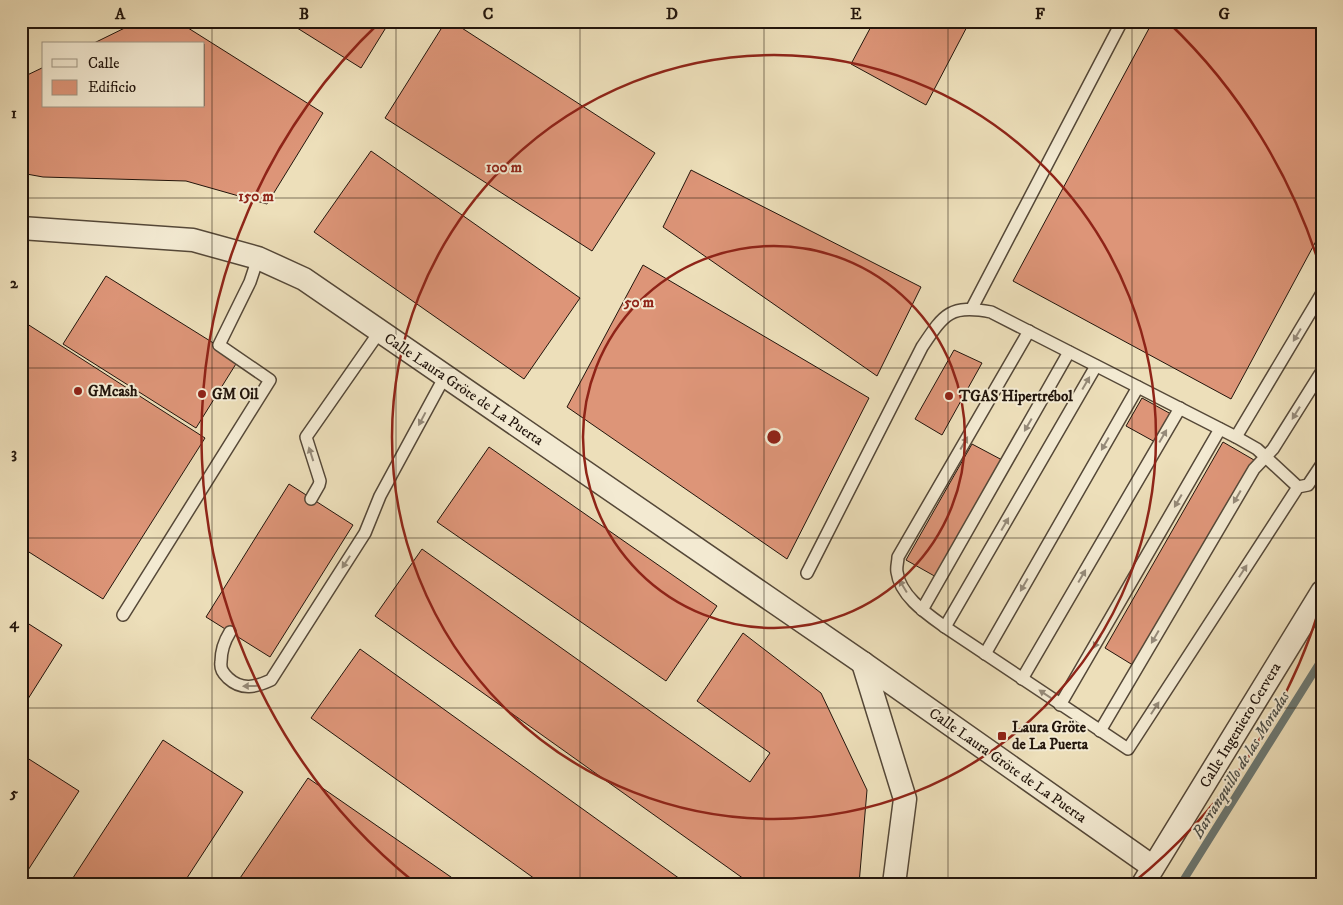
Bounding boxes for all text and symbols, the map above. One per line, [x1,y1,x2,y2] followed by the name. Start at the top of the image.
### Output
[114,4,126,24] text: A
[299,4,309,24] text: B
[483,4,493,24] text: C
[666,4,678,24] text: D
[850,4,862,24] text: E
[1035,4,1045,24] text: F
[1218,4,1230,24] text: G
[42,42,205,108] legend
[88,54,120,73] text: Calle
[88,78,136,97] text: Edificio
[11,103,17,123] text: 1
[486,158,523,177] text: 100 m
[238,187,274,206] text: 150 m
[10,273,19,293] text: 2
[623,293,655,312] text: 50 m
[1293,327,1301,342] one-way arrow
[380,329,548,450] street label: Calle Laura Gröte de La Puerta
[1082,377,1091,390] one-way arrow
[88,382,138,401] place label: GMcash
[72,385,84,397] marker: GMcash
[212,385,259,404] place label: GM Oil
[958,387,1073,406] place label: TGAS Hipertrébol
[196,388,208,400] marker: GM Oil
[943,390,955,402] marker: TGAS Hipertrébol
[1291,406,1301,419] one-way arrow
[417,412,426,425] one-way arrow
[1024,417,1032,432] one-way arrow
[765,428,783,446] centre of rings
[1159,429,1168,443] one-way arrow
[960,436,969,449] one-way arrow
[1101,437,1109,452] one-way arrow
[11,443,17,463] text: 3
[307,446,314,461] one-way arrow
[1233,490,1242,503] one-way arrow
[1173,495,1182,508] one-way arrow
[1000,517,1009,530] one-way arrow
[342,556,351,569] one-way arrow
[1238,565,1248,578] one-way arrow
[1077,570,1086,583] one-way arrow
[898,579,907,593] one-way arrow
[1020,579,1029,592] one-way arrow
[8,613,19,633] text: 4
[1151,630,1160,643] one-way arrow
[1092,635,1101,649] one-way arrow
[1195,659,1286,791] street label: Calle Ingeniero Cervera
[242,682,258,690] one-way arrow
[1187,687,1295,842] water label: Barranquillo de las Moradas
[1038,690,1052,699] one-way arrow
[1150,701,1159,714] one-way arrow
[925,704,1091,828] street label: Calle Laura Gröte de La Puerta
[1012,718,1089,754] place label: Laura Gröte de La Puerta
[996,730,1008,742] marker: Laura Gröte de La Puerta
[9,783,18,803] text: 5

